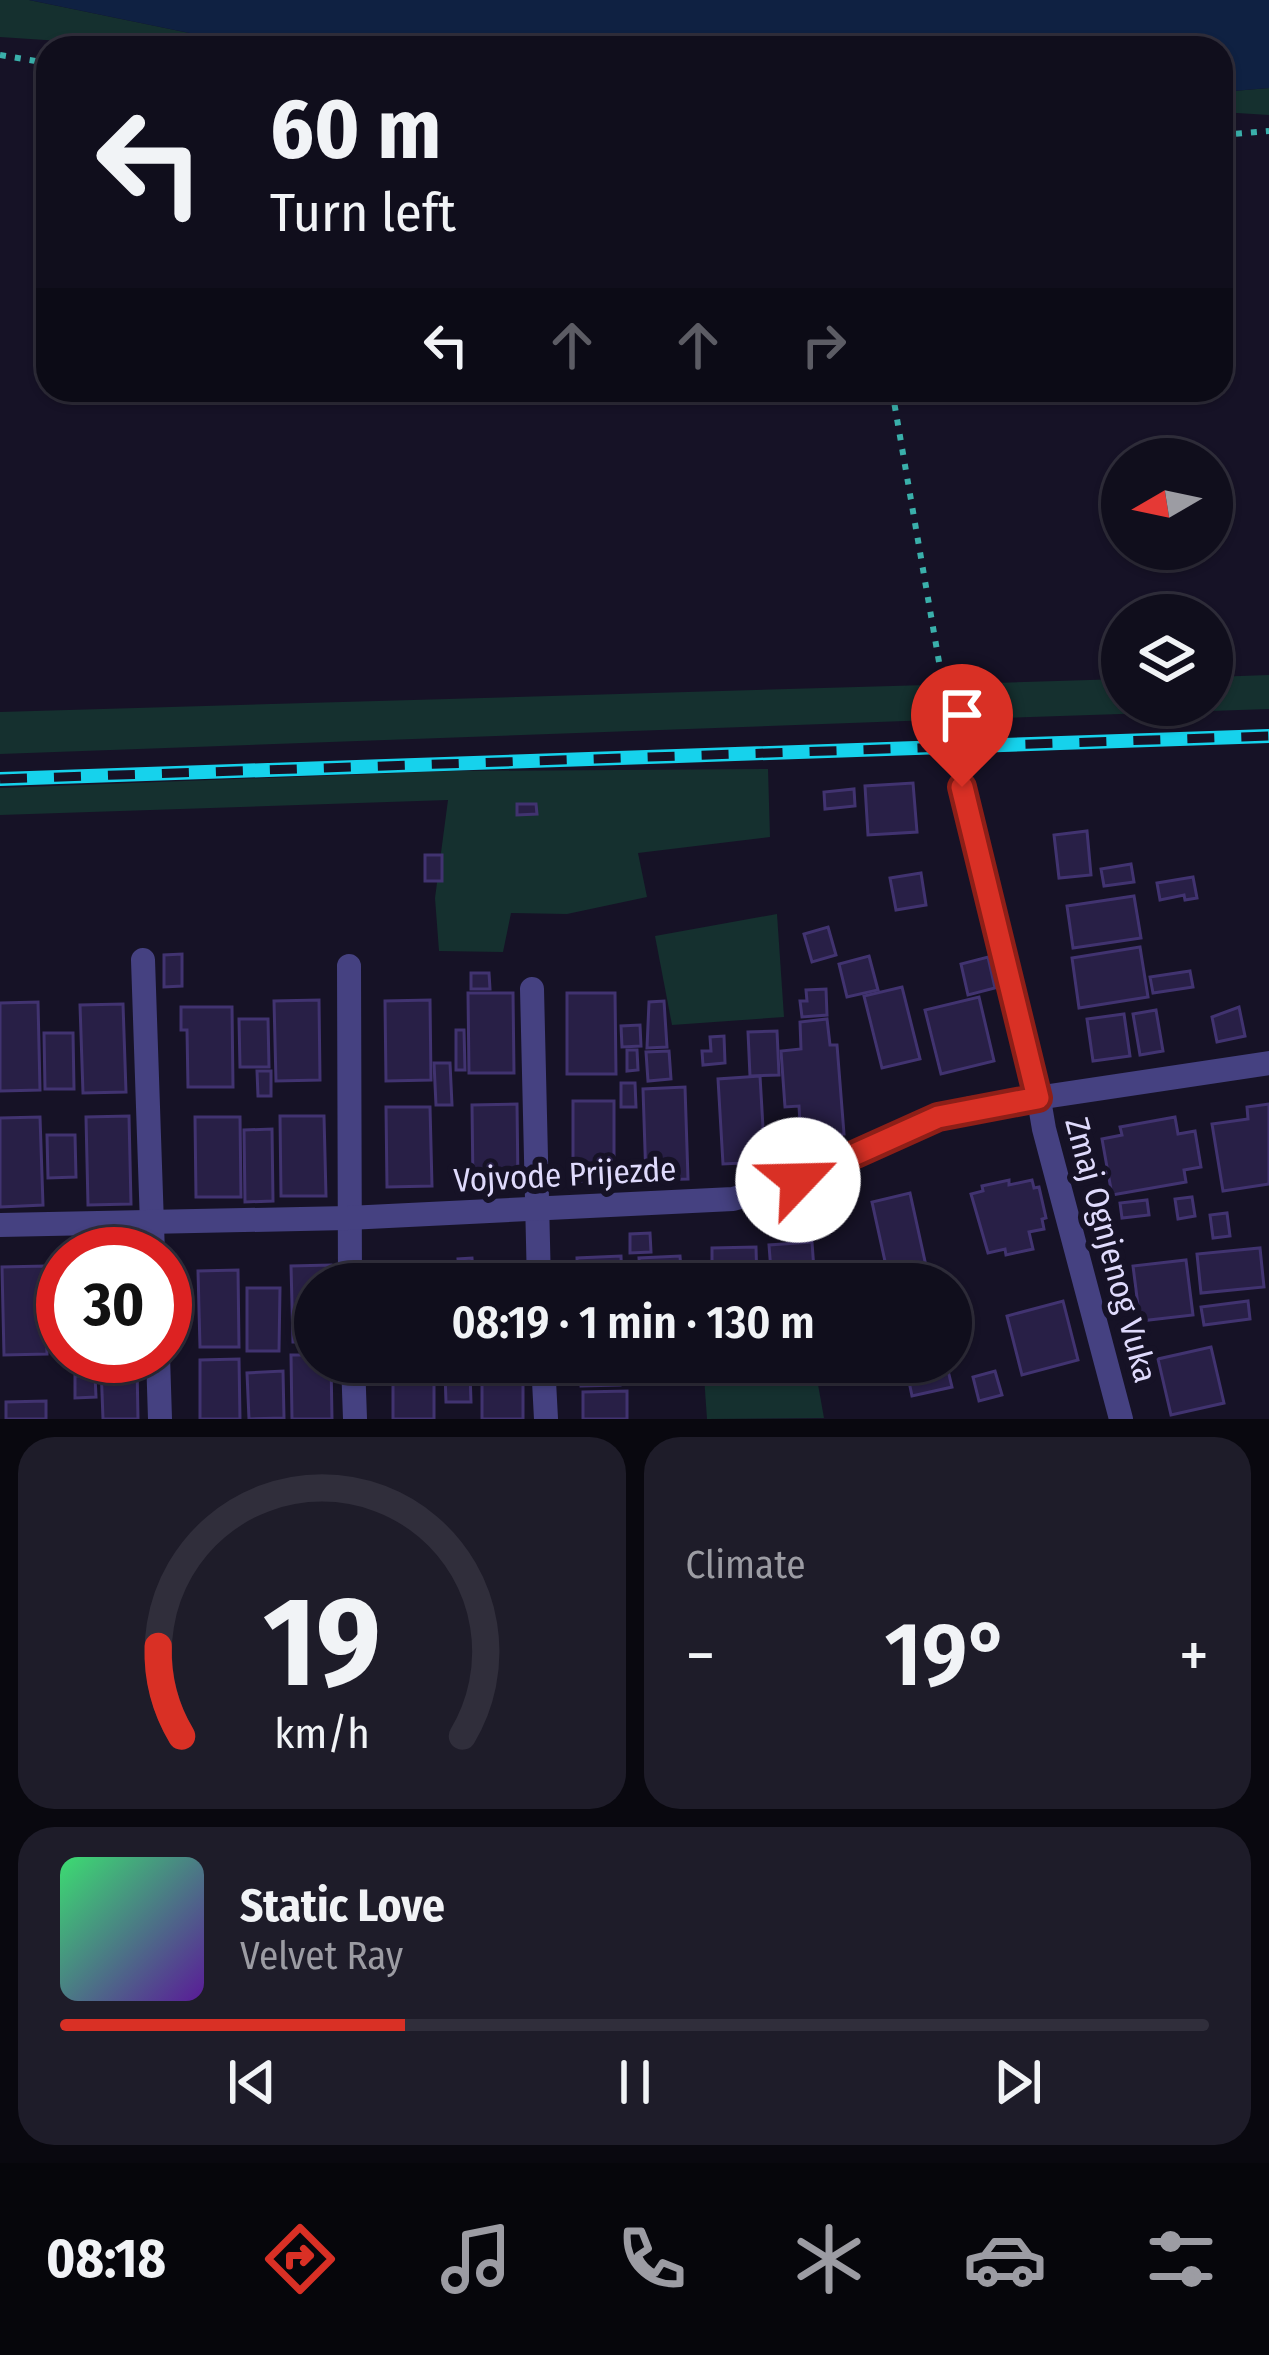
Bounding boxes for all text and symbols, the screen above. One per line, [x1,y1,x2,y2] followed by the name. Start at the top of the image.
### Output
[270,79,441,180] text: 60 m
[72,84,228,240] icon: left
[270,181,456,245] text: Turn left
[413,312,479,378] icon: left
[539,312,605,378] icon: ahead
[665,312,731,378] icon: ahead
[791,312,857,378] icon: right
[1101,438,1233,570] north arrow
[1101,438,1233,726] map controls
[1101,594,1233,726] button: layers
[911,664,1013,787] pin
[929,682,995,748] icon: arrive
[1056,1113,1166,1387] street label: Zmaj Ognjenog Vuka
[735,1117,861,1243] position arrow
[453,1149,677,1201] street label: Vojvode Prijezde
[36,1227,192,1383] speed limit sign: 30
[451,1296,815,1350] text: 08:19 · 1 min · 130 m
[686,1542,806,1588] text: Climate
[263,1568,380,1718] text: 19
[884,1601,1010,1709] text: 19°
[686,1616,715,1695] text: −
[1179,1616,1209,1695] text: +
[274,1708,370,1759] text: km/h
[240,1879,445,1933] text: Static Love
[240,1933,403,1979] text: Velvet Ray
[219,2049,285,2115] icon: previous
[602,2049,668,2115] icon: pause
[985,2049,1051,2115] icon: next
[258,2217,342,2301] icon: directions
[434,2217,518,2301] icon: music
[610,2217,694,2301] icon: phone
[787,2217,871,2301] icon: climate
[963,2217,1047,2301] icon: car
[1139,2217,1223,2301] icon: filters
[46,2227,166,2291] text: 08:18

